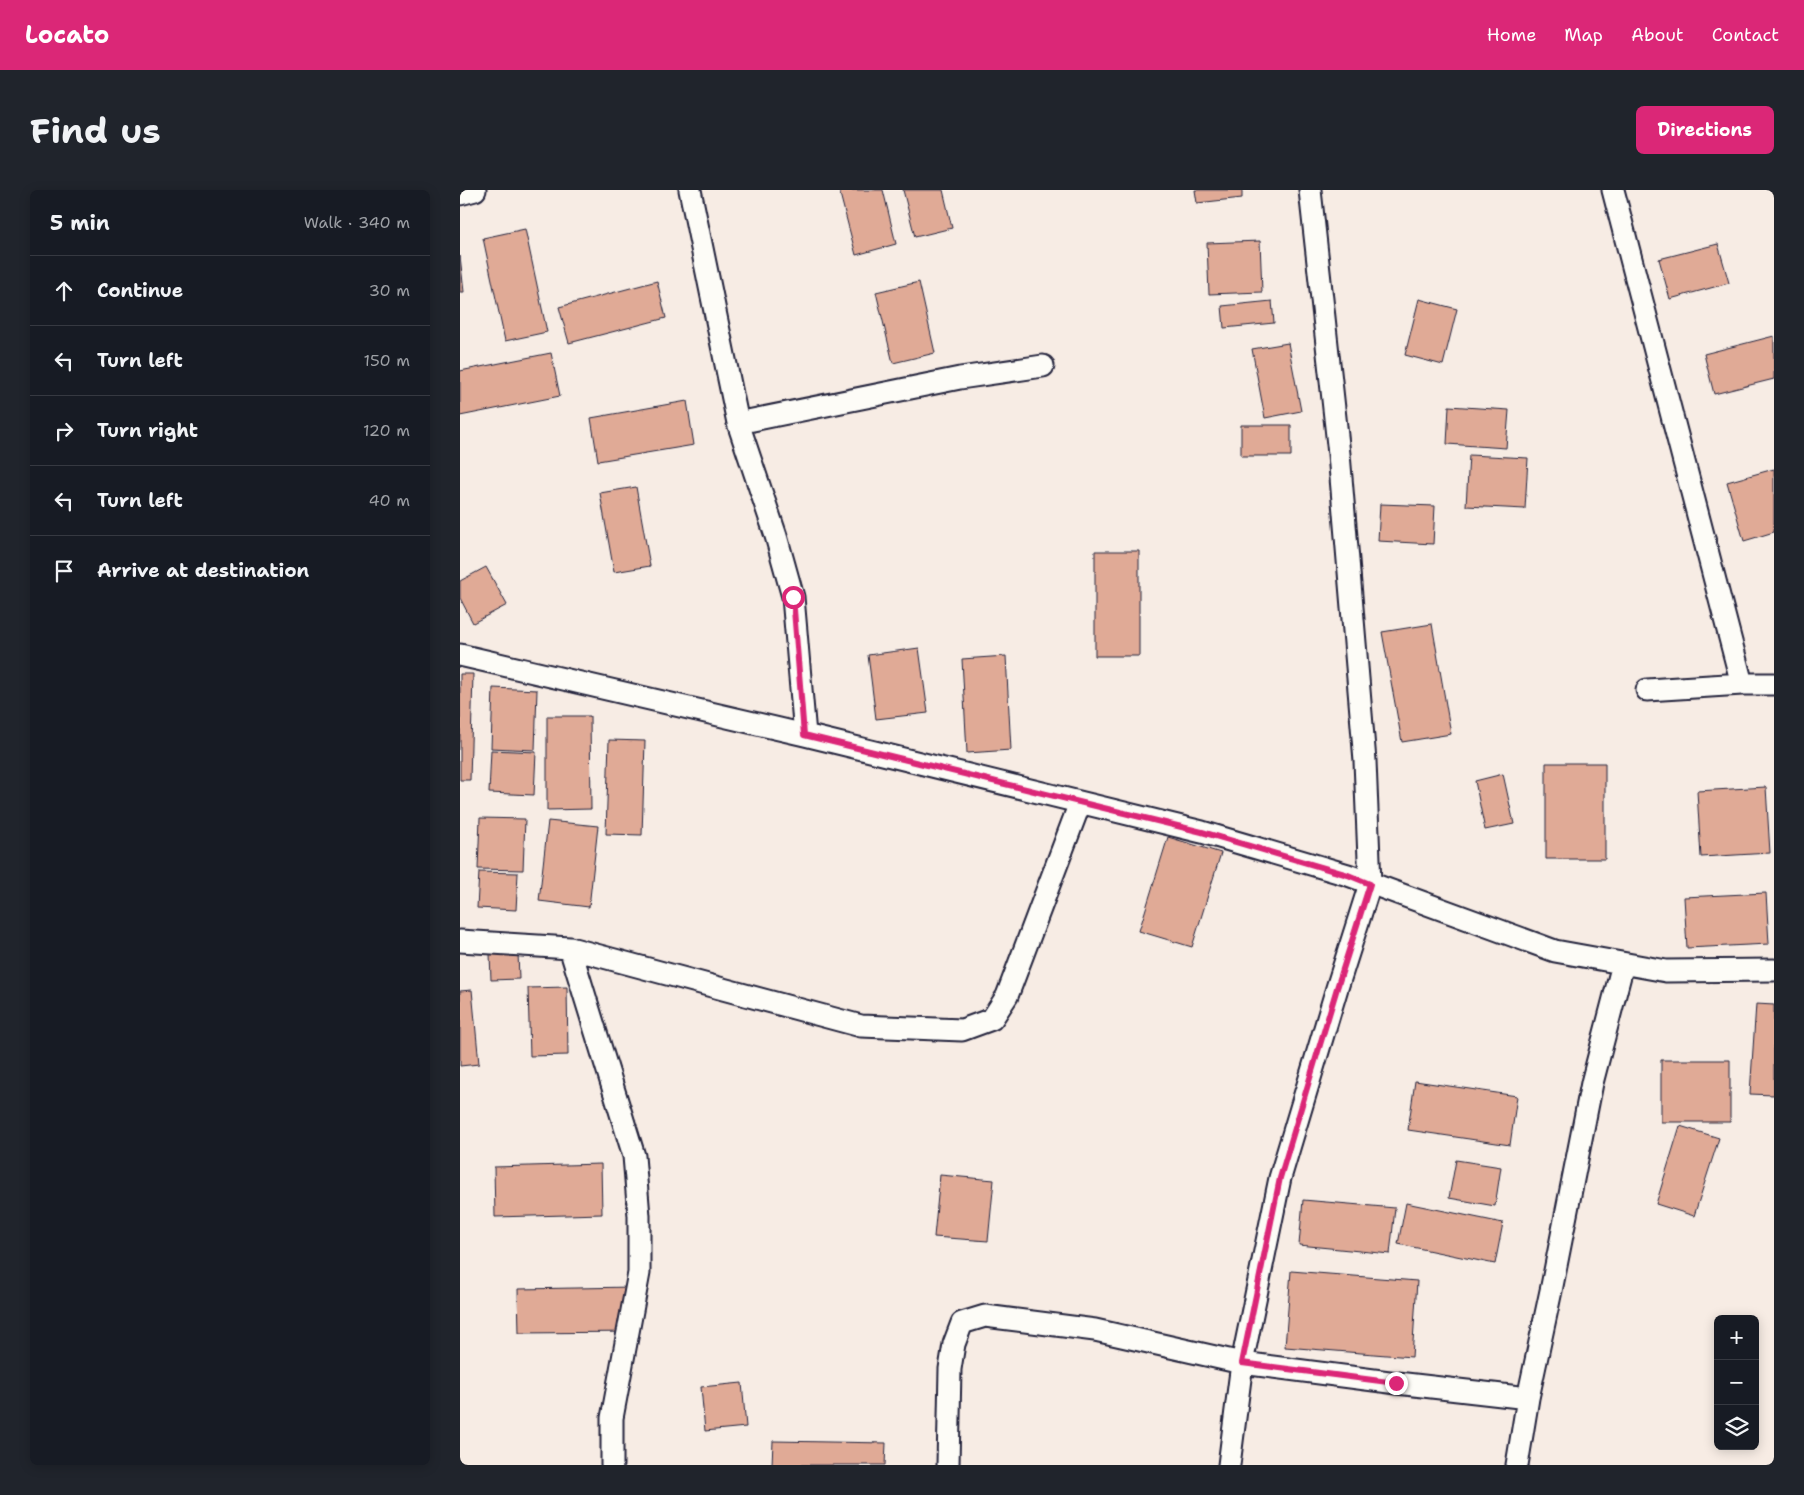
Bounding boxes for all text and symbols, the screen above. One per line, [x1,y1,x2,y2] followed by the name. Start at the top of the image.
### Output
[25,19,109,51] text: Locato
[1487,23,1536,47] text: Home
[1564,23,1603,47] text: Map
[1631,23,1684,47] text: About
[1712,23,1779,47] text: Contact
[1636,106,1774,154] button: Directions
[30,107,161,154] text: Find us
[50,209,110,237] text: 5 min
[304,212,410,233] text: Walk · 340 m
[50,277,78,305] icon: ahead
[97,278,183,303] text: Continue
[369,280,410,301] text: 30 m
[50,347,78,375] icon: left
[97,348,183,373] text: Turn left
[363,350,410,371] text: 150 m
[50,417,78,445] icon: right
[97,418,198,443] text: Turn right
[363,420,410,441] text: 120 m
[50,487,78,515] icon: left
[97,488,183,513] text: Turn left
[368,490,410,511] text: 40 m
[50,557,78,585] icon: arrive
[97,558,309,583] text: Arrive at destination
[782,586,805,609] route start
[1714,1315,1759,1450] map controls
[1714,1315,1759,1360] button: +
[1714,1360,1759,1405] button: −
[1385,1372,1408,1395] route end
[1714,1405,1759,1450] button: layers

